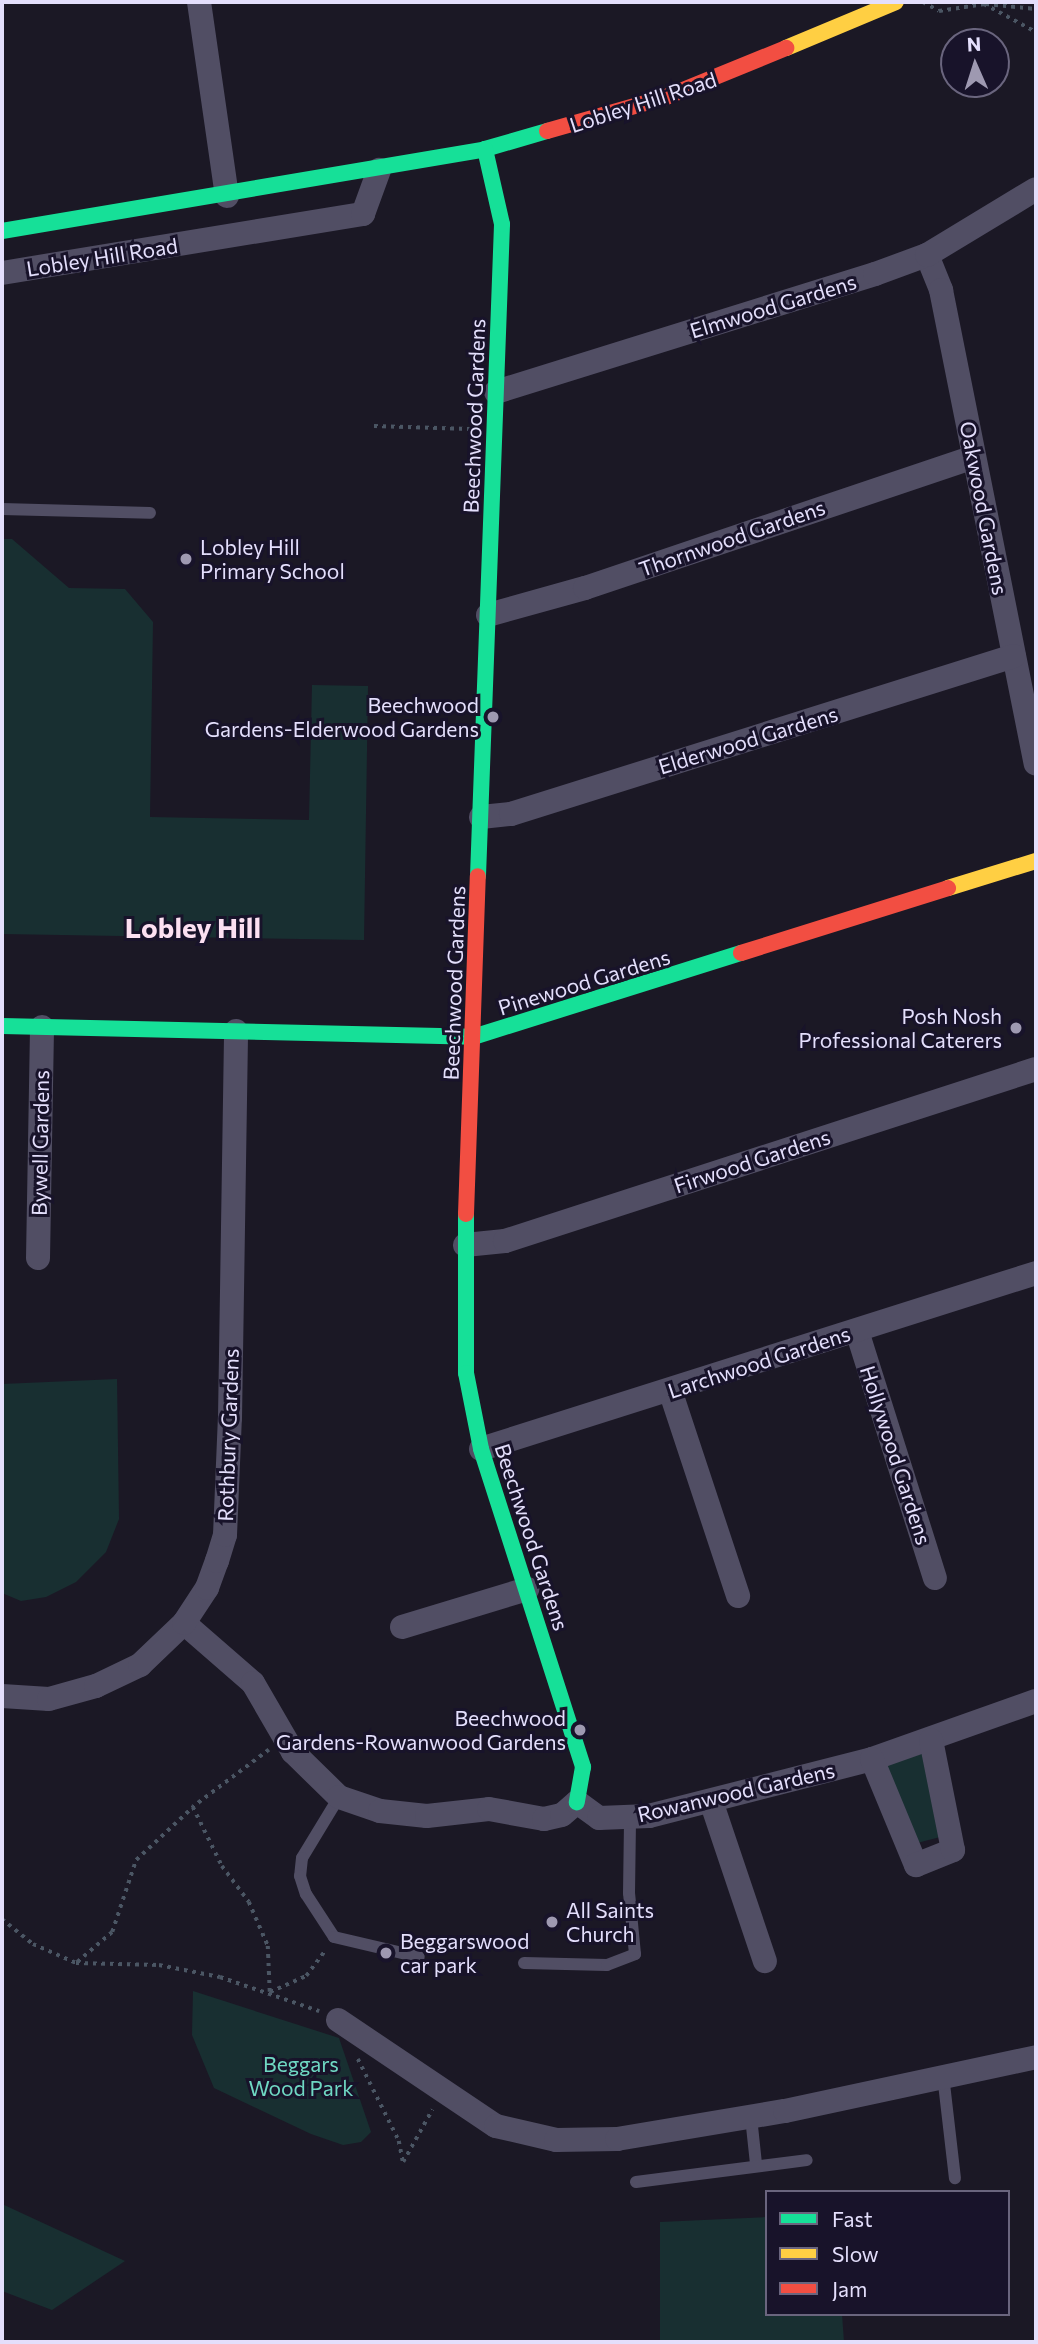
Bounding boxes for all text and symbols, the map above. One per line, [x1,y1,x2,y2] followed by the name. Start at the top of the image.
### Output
[940,28,1010,98] north arrow
[966,32,982,55] text: N
[566,66,720,138] street label: Lobley Hill Road
[25,233,179,281] street label: Lobley Hill Road
[687,269,859,343] street label: Elmwood Gardens
[458,318,490,514] street label: Beechwood Gardens
[955,419,1013,597] street label: Oakwood Gardens
[636,494,828,582] street label: Thornwood Gardens
[200,534,345,584] place label: Lobley Hill Primary School
[178,551,194,567] marker: Lobley Hill Primary School
[205,692,479,742] place label: Beechwood Gardens-Elderwood Gardens
[655,701,841,779] street label: Elderwood Gardens
[485,709,501,725] marker: Beechwood Gardens-Elderwood Gardens
[438,885,470,1081] street label: Beechwood Gardens
[125,910,261,944] district label: Lobley Hill
[495,944,673,1020] street label: Pinewood Gardens
[799,1003,1002,1053] place label: Posh Nosh Professional Caterers
[1008,1020,1024,1036] marker: Posh Nosh Professional Caterers
[26,1070,54,1216] street label: Bywell Gardens
[671,1124,833,1198] street label: Firwood Gardens
[665,1321,853,1403] street label: Larchwood Gardens
[212,1348,244,1522] street label: Rothbury Gardens
[855,1362,937,1548] street label: Hollywood Gardens
[490,1440,574,1634] street label: Beechwood Gardens
[276,1705,566,1755] place label: Beechwood Gardens-Rowanwood Gardens
[572,1722,588,1738] marker: Beechwood Gardens-Rowanwood Gardens
[635,1757,837,1827] street label: Rowanwood Gardens
[566,1897,654,1947] place label: All Saints Church
[544,1914,560,1930] marker: All Saints Church
[400,1928,529,1978] place label: Beggarswood car park
[378,1945,394,1961] marker: Beggarswood car park
[248,2051,354,2101] park label: Beggars Wood Park
[765,2190,1010,2316] legend
[832,2206,873,2231] text: Fast
[832,2241,879,2266] text: Slow
[832,2276,867,2301] text: Jam

